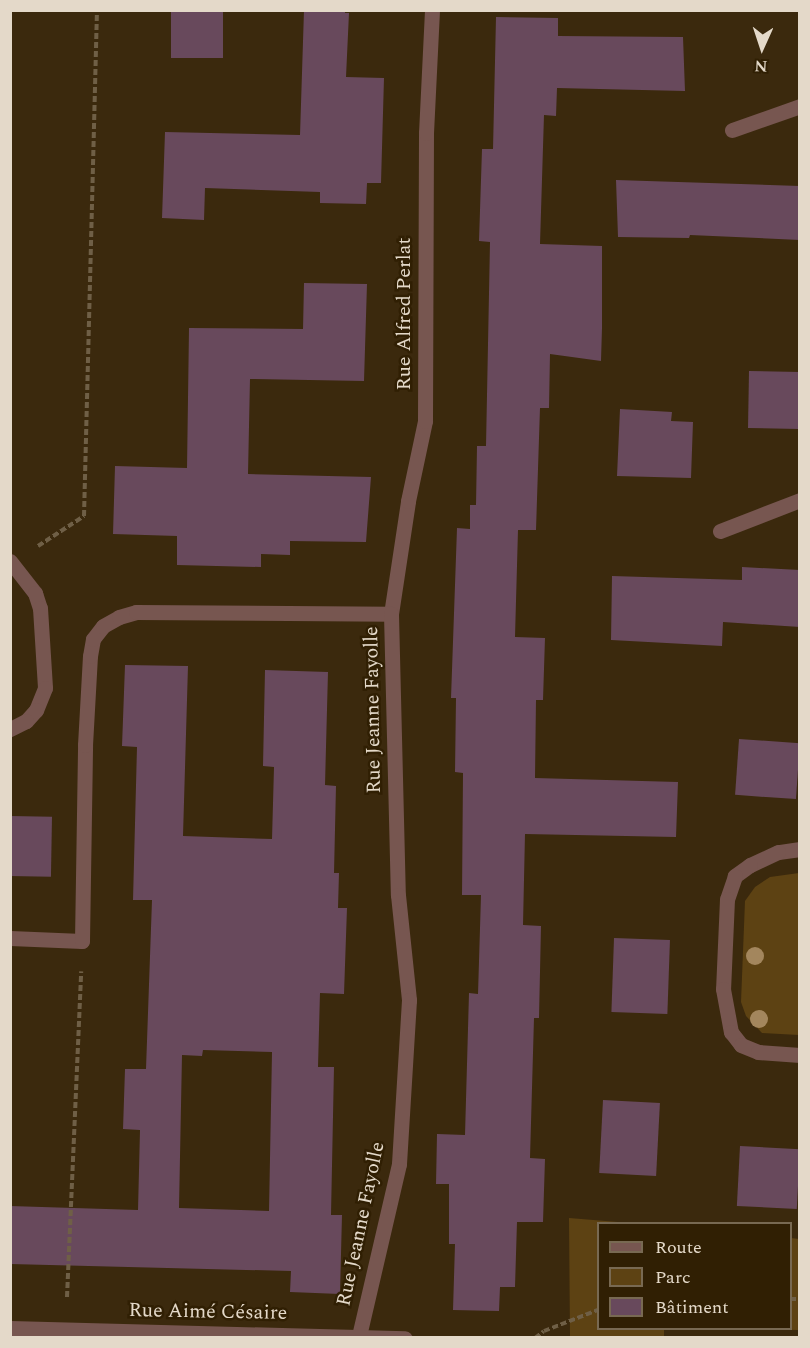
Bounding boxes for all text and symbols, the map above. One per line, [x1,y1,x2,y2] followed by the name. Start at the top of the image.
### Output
[732,18,792,78] north arrow
[754,54,768,78] text: N
[392,237,416,391] street label: Rue Alfred Perlat
[360,626,386,794] street label: Rue Jeanne Fayolle
[332,1140,390,1308] street label: Rue Jeanne Fayolle
[597,1222,792,1330] legend
[655,1234,702,1261] text: Route
[655,1264,691,1291] text: Parc
[655,1294,729,1321] text: Bâtiment
[128,1299,288,1325] street label: Rue Aimé Césaire

